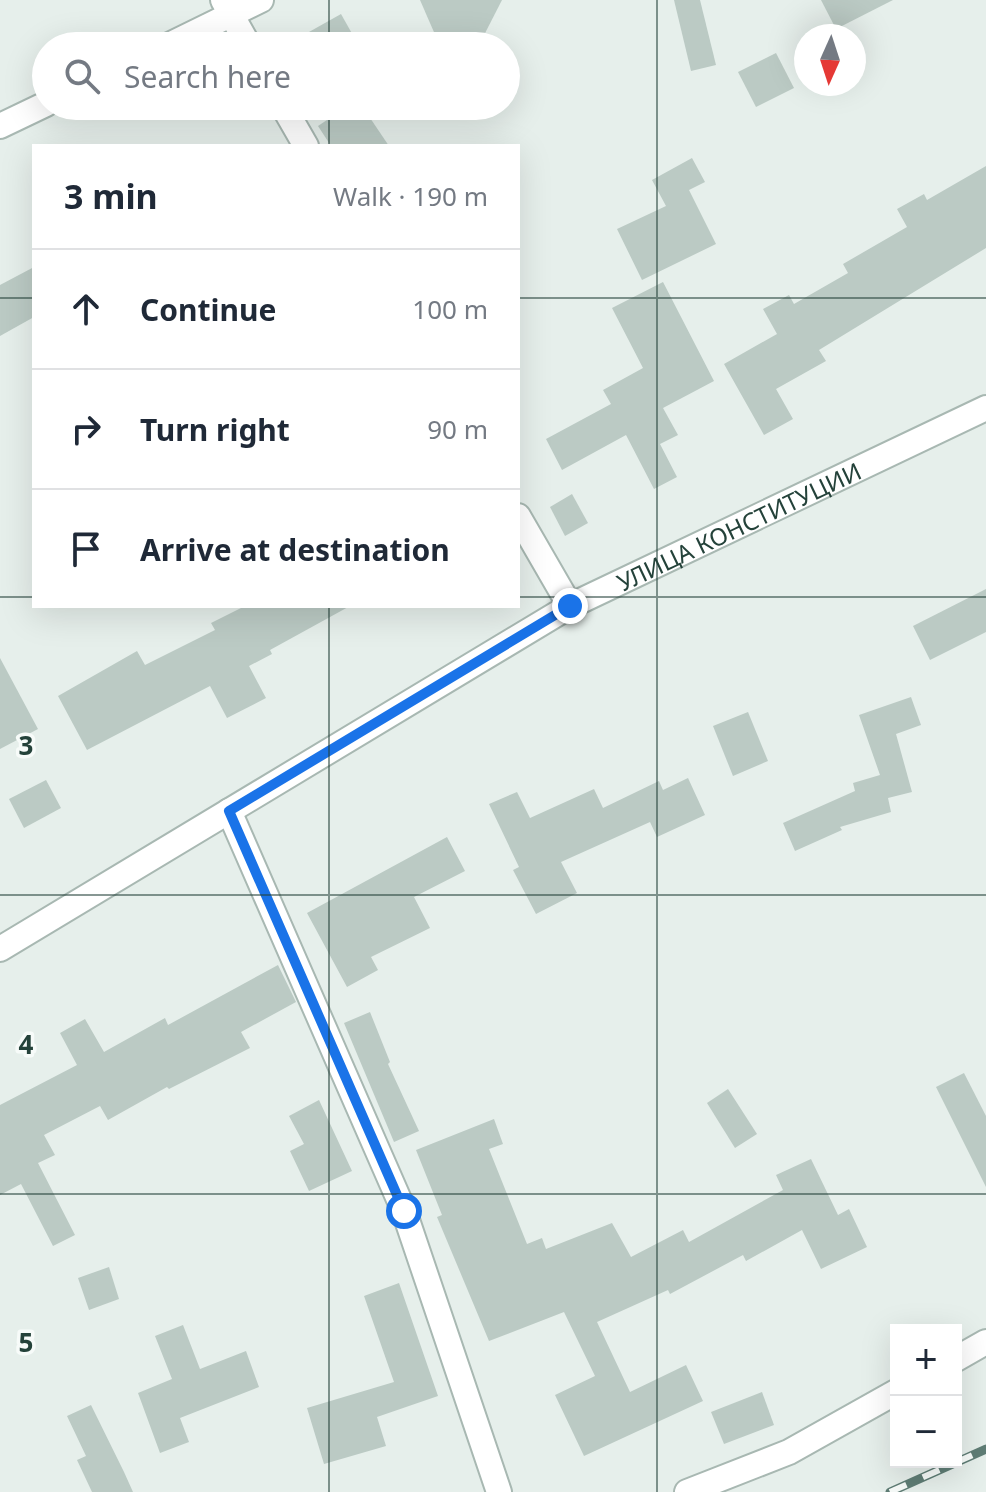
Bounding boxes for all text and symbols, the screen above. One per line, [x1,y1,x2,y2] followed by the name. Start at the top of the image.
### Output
[794,24,866,96] north arrow
[32,32,520,120] search box
[60,54,104,98] icon: search
[124,56,291,97] text: Search here
[64,173,158,219] text: 3 min
[333,178,488,214] text: Walk · 190 m
[64,287,108,331] icon: ahead
[140,289,276,330] text: Continue
[412,291,488,327] text: 100 m
[64,407,108,451] icon: right
[140,409,290,450] text: Turn right
[427,411,488,447] text: 90 m
[611,454,866,598] street label: УЛИЦА КОНСТИТУЦИИ
[64,527,108,571] icon: arrive
[140,529,450,570] text: Arrive at destination
[552,588,588,624] route end
[19,727,33,763] text: 3
[19,1026,34,1062] text: 4
[386,1193,422,1229] route start
[19,1324,33,1360] text: 5
[890,1324,962,1468] map controls
[890,1324,962,1396] button: +
[890,1396,962,1468] button: −

